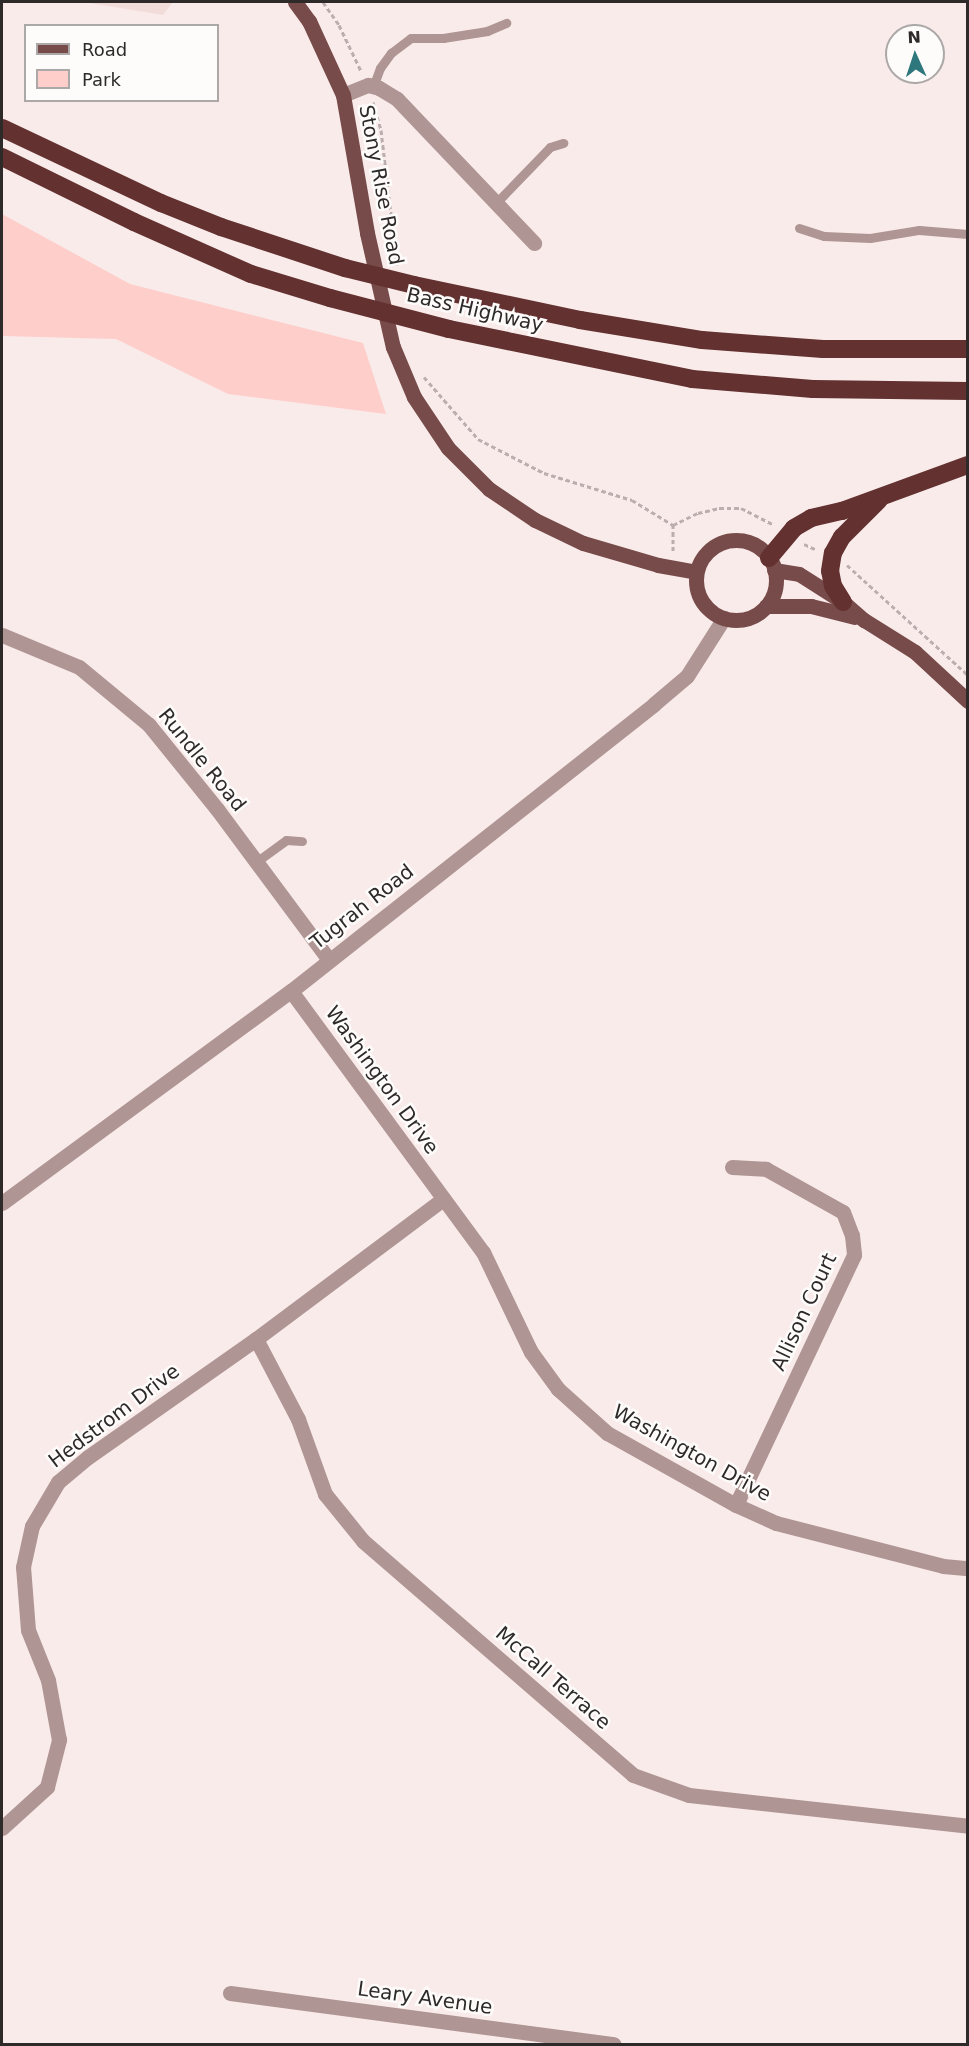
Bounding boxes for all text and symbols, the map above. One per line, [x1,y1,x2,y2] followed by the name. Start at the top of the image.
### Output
[24,24,219,102] legend
[885,24,945,84] north arrow
[907,28,921,47] text: N
[82,39,127,60] text: Road
[82,69,121,90] text: Park
[354,103,408,267] street label: Stony Rise Road
[404,283,546,337] street label: Bass Highway
[153,704,251,816] street label: Rundle Road
[306,859,418,955] street label: Tugrah Road
[320,1001,444,1159] street label: Washington Drive
[766,1249,842,1375] street label: Allison Court
[44,1359,184,1473] street label: Hedstrom Drive
[609,1400,775,1506] street label: Washington Drive
[491,1621,615,1735] street label: McCall Terrace
[356,1977,494,2019] street label: Leary Avenue

